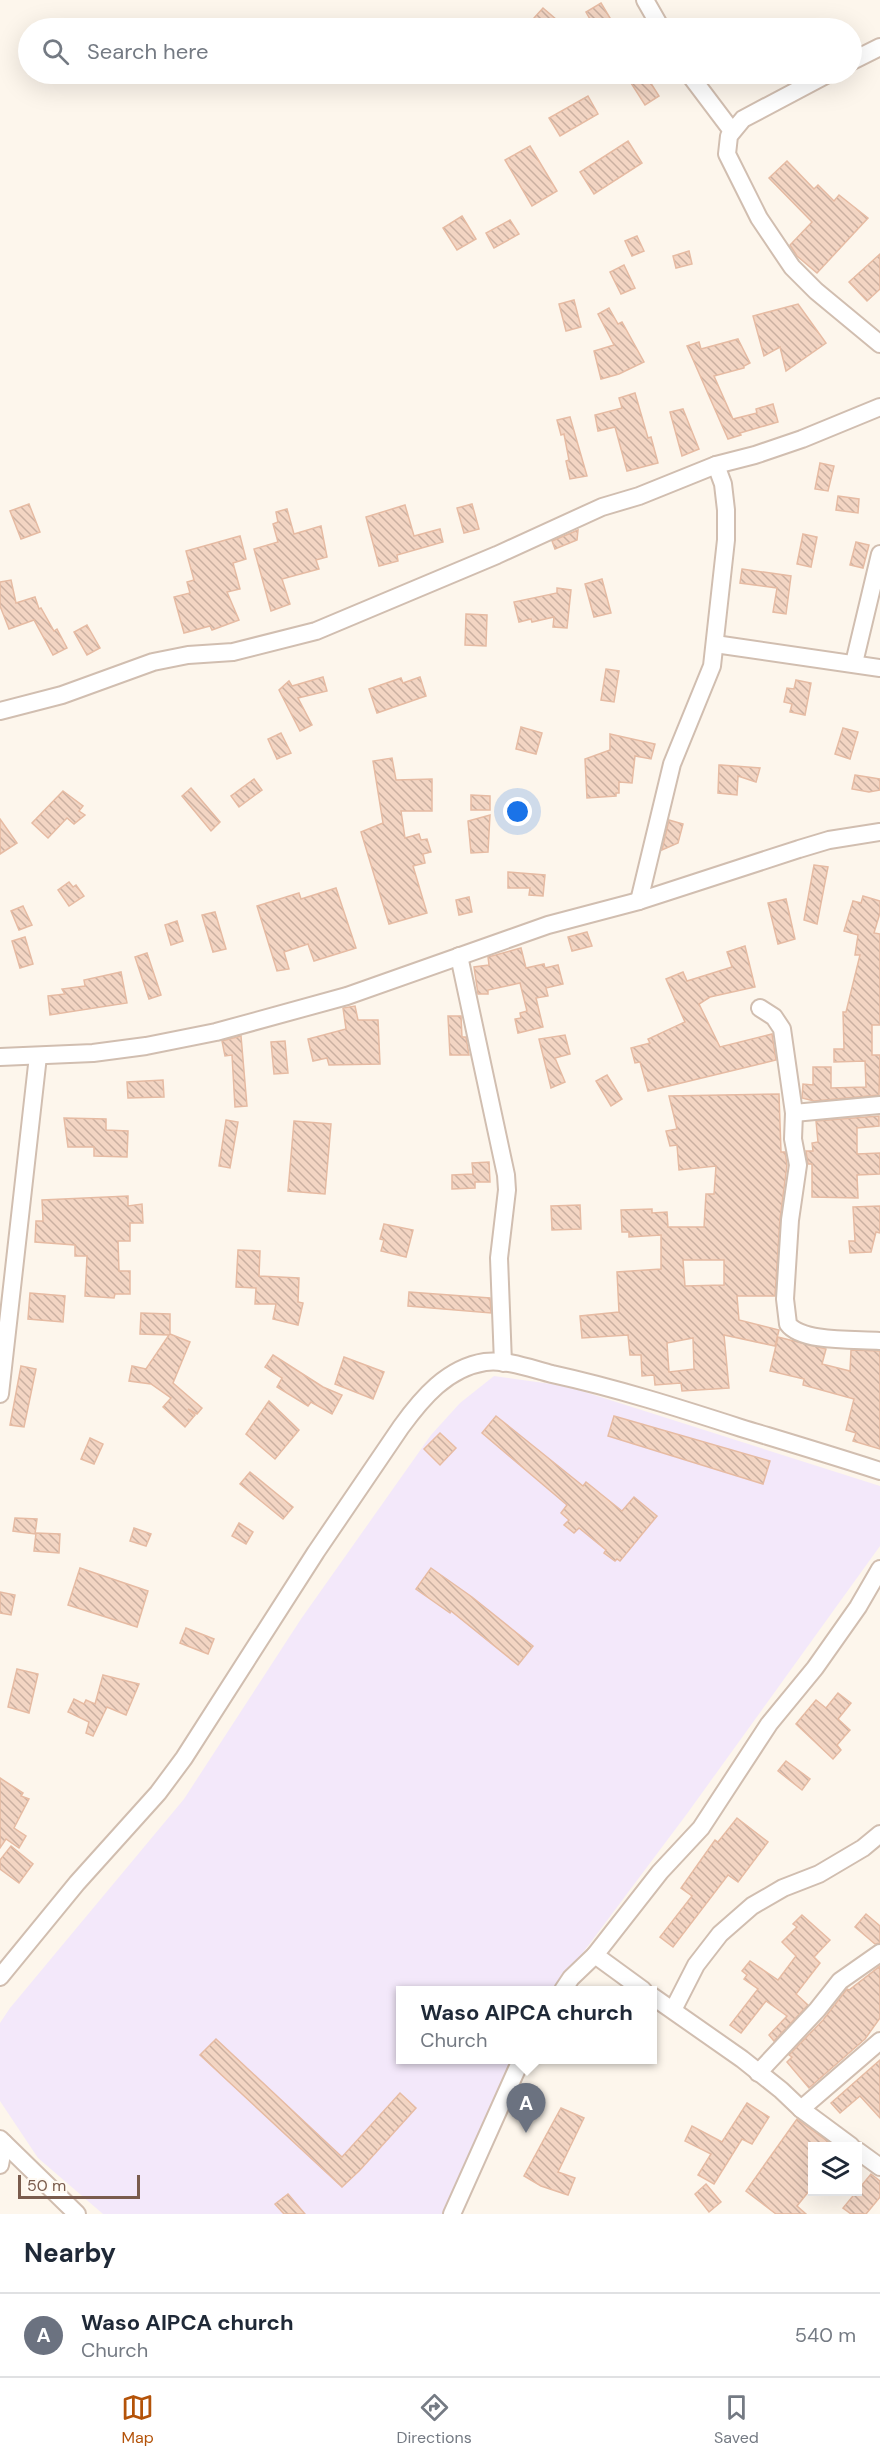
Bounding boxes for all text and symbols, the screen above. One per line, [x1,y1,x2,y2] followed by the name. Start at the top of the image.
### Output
[18,18,862,84] search box
[39,35,72,68] icon: search
[87,37,208,66] text: Search here
[503,797,532,826] your location
[396,1986,657,2064] popup
[420,1998,633,2027] text: Waso AIPCA church
[420,2027,488,2053] text: Church
[506,2084,546,2133] pin: A
[808,2142,862,2196] map controls
[808,2142,862,2196] button: layers
[18,2172,140,2200] scale bar
[27,2175,66,2196] text: 50 m
[24,2236,116,2270] text: Nearby
[81,2308,294,2337] text: Waso AIPCA church
[36,2322,51,2348] text: A
[795,2322,856,2348] text: 540 m
[81,2337,148,2363] text: Church
[121,2391,154,2448] tab: Map
[396,2391,472,2448] tab: Directions
[714,2391,759,2448] tab: Saved

